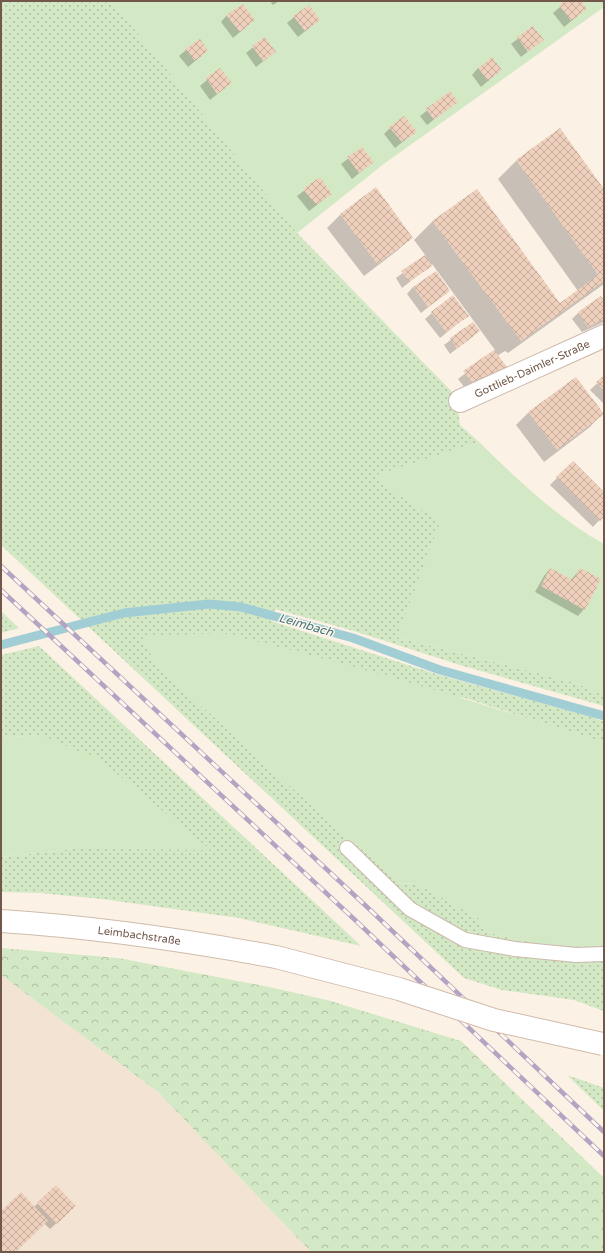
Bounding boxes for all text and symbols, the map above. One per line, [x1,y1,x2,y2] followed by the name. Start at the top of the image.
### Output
[472,337,592,401] street label: Gottlieb-Daimler-Straße
[277,611,335,640] water label: Leimbach
[97,924,182,948] street label: Leimbachstraße

